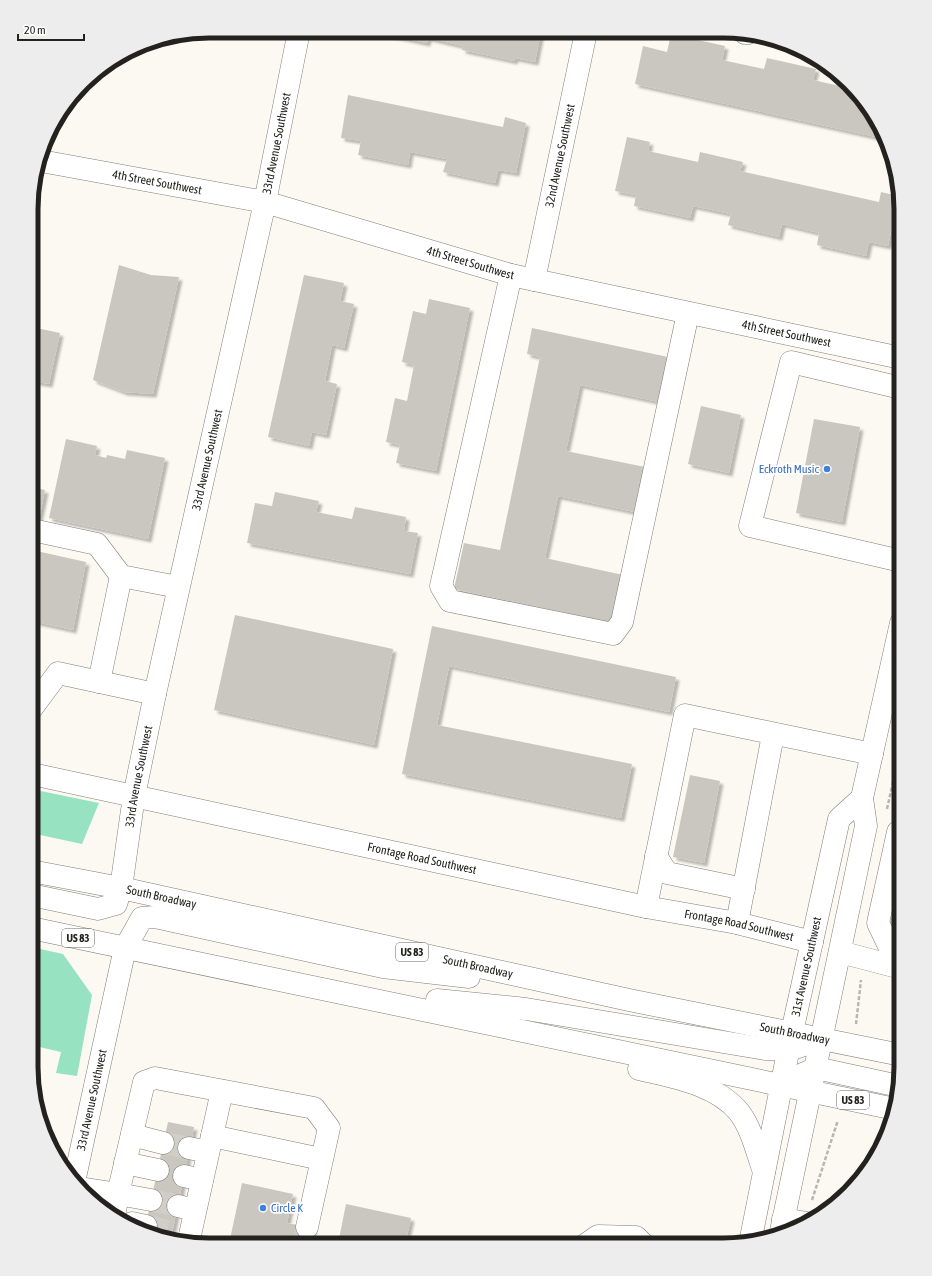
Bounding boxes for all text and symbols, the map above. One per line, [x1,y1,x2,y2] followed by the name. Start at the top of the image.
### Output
[18,16,84,42] scale bar
[24,23,46,37] text: 20 m
[260,91,294,195] street label: 33rd Avenue Southwest
[542,102,578,209] street label: 32nd Avenue Southwest
[111,167,203,197] street label: 4th Street Southwest
[425,243,516,283] street label: 4th Street Southwest
[741,317,833,350] street label: 4th Street Southwest
[189,407,226,512] street label: 33rd Avenue Southwest
[759,462,820,476] place label: Eckroth Music
[822,464,832,474] marker: Eckroth Music
[123,724,155,828] street label: 33rd Avenue Southwest
[366,840,478,877] street label: Frontage Road Southwest
[125,882,198,911] street label: South Broadway
[683,907,795,944] street label: Frontage Road Southwest
[789,915,824,1018] street label: 31st Avenue Southwest
[62,929,94,947] road number: US 83
[396,943,428,961] road number: US 83
[442,952,514,981] street label: South Broadway
[759,1020,831,1047] street label: South Broadway
[74,1048,110,1152] street label: 33rd Avenue Southwest
[837,1091,869,1109] road number: US 83
[271,1201,303,1215] place label: Circle K
[258,1203,268,1213] marker: Circle K

